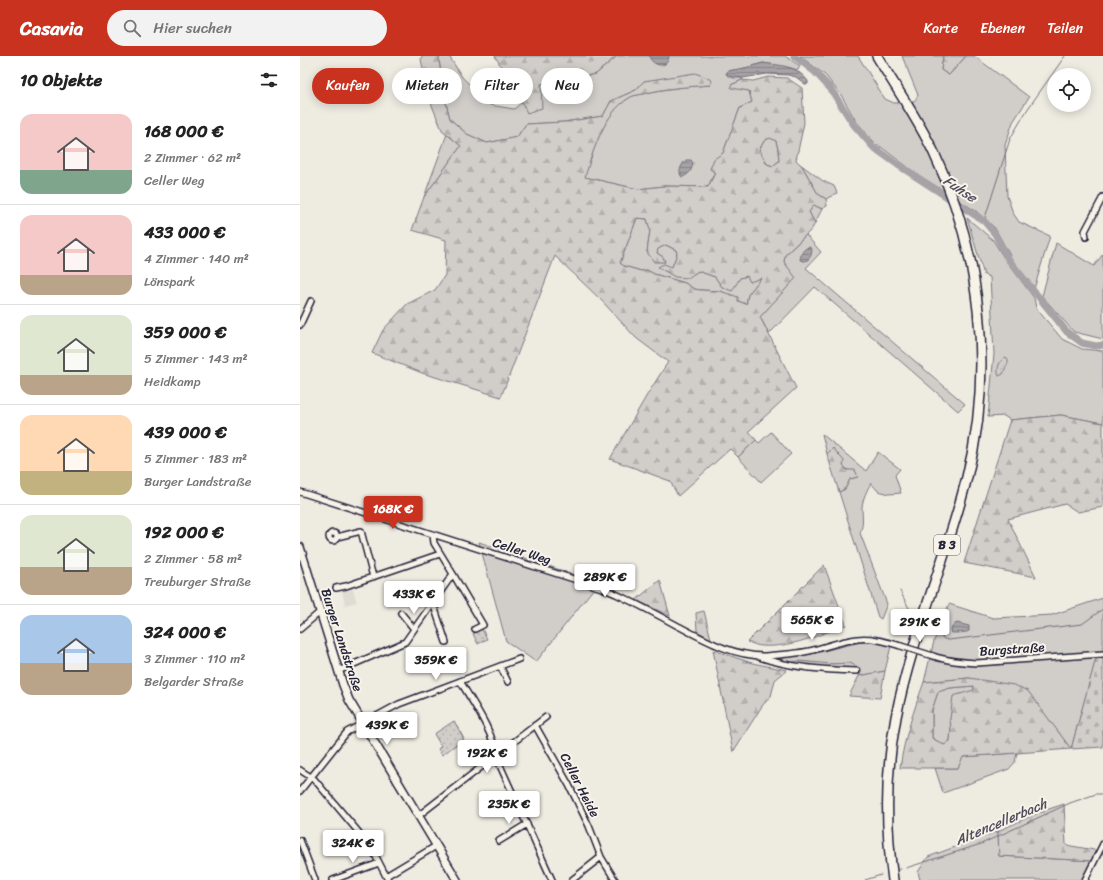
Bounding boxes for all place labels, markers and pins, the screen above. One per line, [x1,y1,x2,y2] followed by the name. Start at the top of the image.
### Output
[360,496,426,530] pin: 168K €
[572,564,638,598] pin: 289K €
[381,581,447,615] pin: 433K €
[779,607,845,641] pin: 565K €
[887,609,953,643] pin: 291K €
[403,647,469,681] pin: 359K €
[354,712,420,746] pin: 439K €
[454,740,520,774] pin: 192K €
[476,791,542,825] pin: 235K €
[320,830,386,864] pin: 324K €

